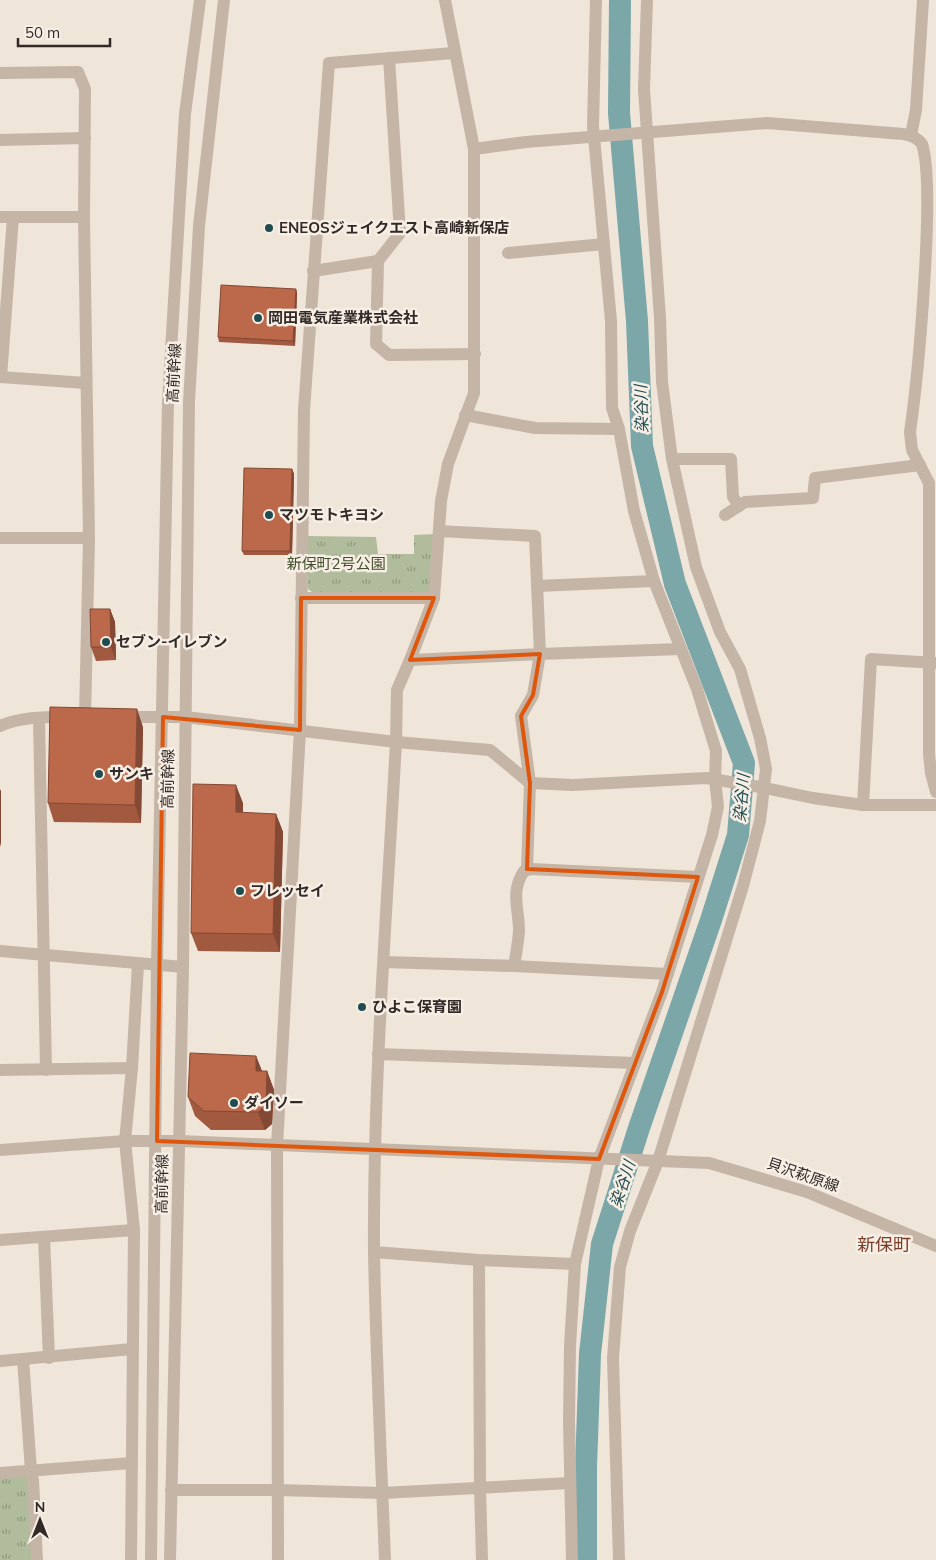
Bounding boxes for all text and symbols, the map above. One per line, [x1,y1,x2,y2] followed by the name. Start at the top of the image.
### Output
[18,15,110,47] scale bar
[25,23,60,42] text: 50 m
[279,218,509,237] place label: ENEOSジェイクエスト高崎新保店
[263,222,275,234] marker: ENEOSジェイクエスト高崎新保店
[268,308,418,327] place label: 岡田電気産業株式会社
[252,312,264,324] marker: 岡田電気産業株式会社
[162,343,185,403] street label: 高前幹線
[630,383,652,433] water label: 染谷川
[279,505,384,524] place label: マツモトキヨシ
[263,509,275,521] marker: マツモトキヨシ
[286,554,386,573] park label: 新保町2号公園
[116,632,228,651] place label: セブン-イレブン
[100,636,112,648] marker: セブン-イレブン
[157,749,178,809] street label: 高前幹線
[109,764,154,783] place label: サンキ
[93,768,105,780] marker: サンキ
[729,771,753,823] water label: 染谷川
[250,881,325,900] place label: フレッセイ
[234,885,246,897] marker: フレッセイ
[372,997,462,1016] place label: ひよこ保育園
[356,1001,368,1013] marker: ひよこ保育園
[244,1093,304,1112] place label: ダイソー
[228,1097,240,1109] marker: ダイソー
[765,1153,842,1196] street label: 貝沢萩原線
[151,1154,172,1214] street label: 高前幹線
[605,1156,640,1210] water label: 染谷川
[857,1233,911,1256] district label: 新保町
[15,1495,65,1545] north arrow
[35,1498,45,1516] text: N

